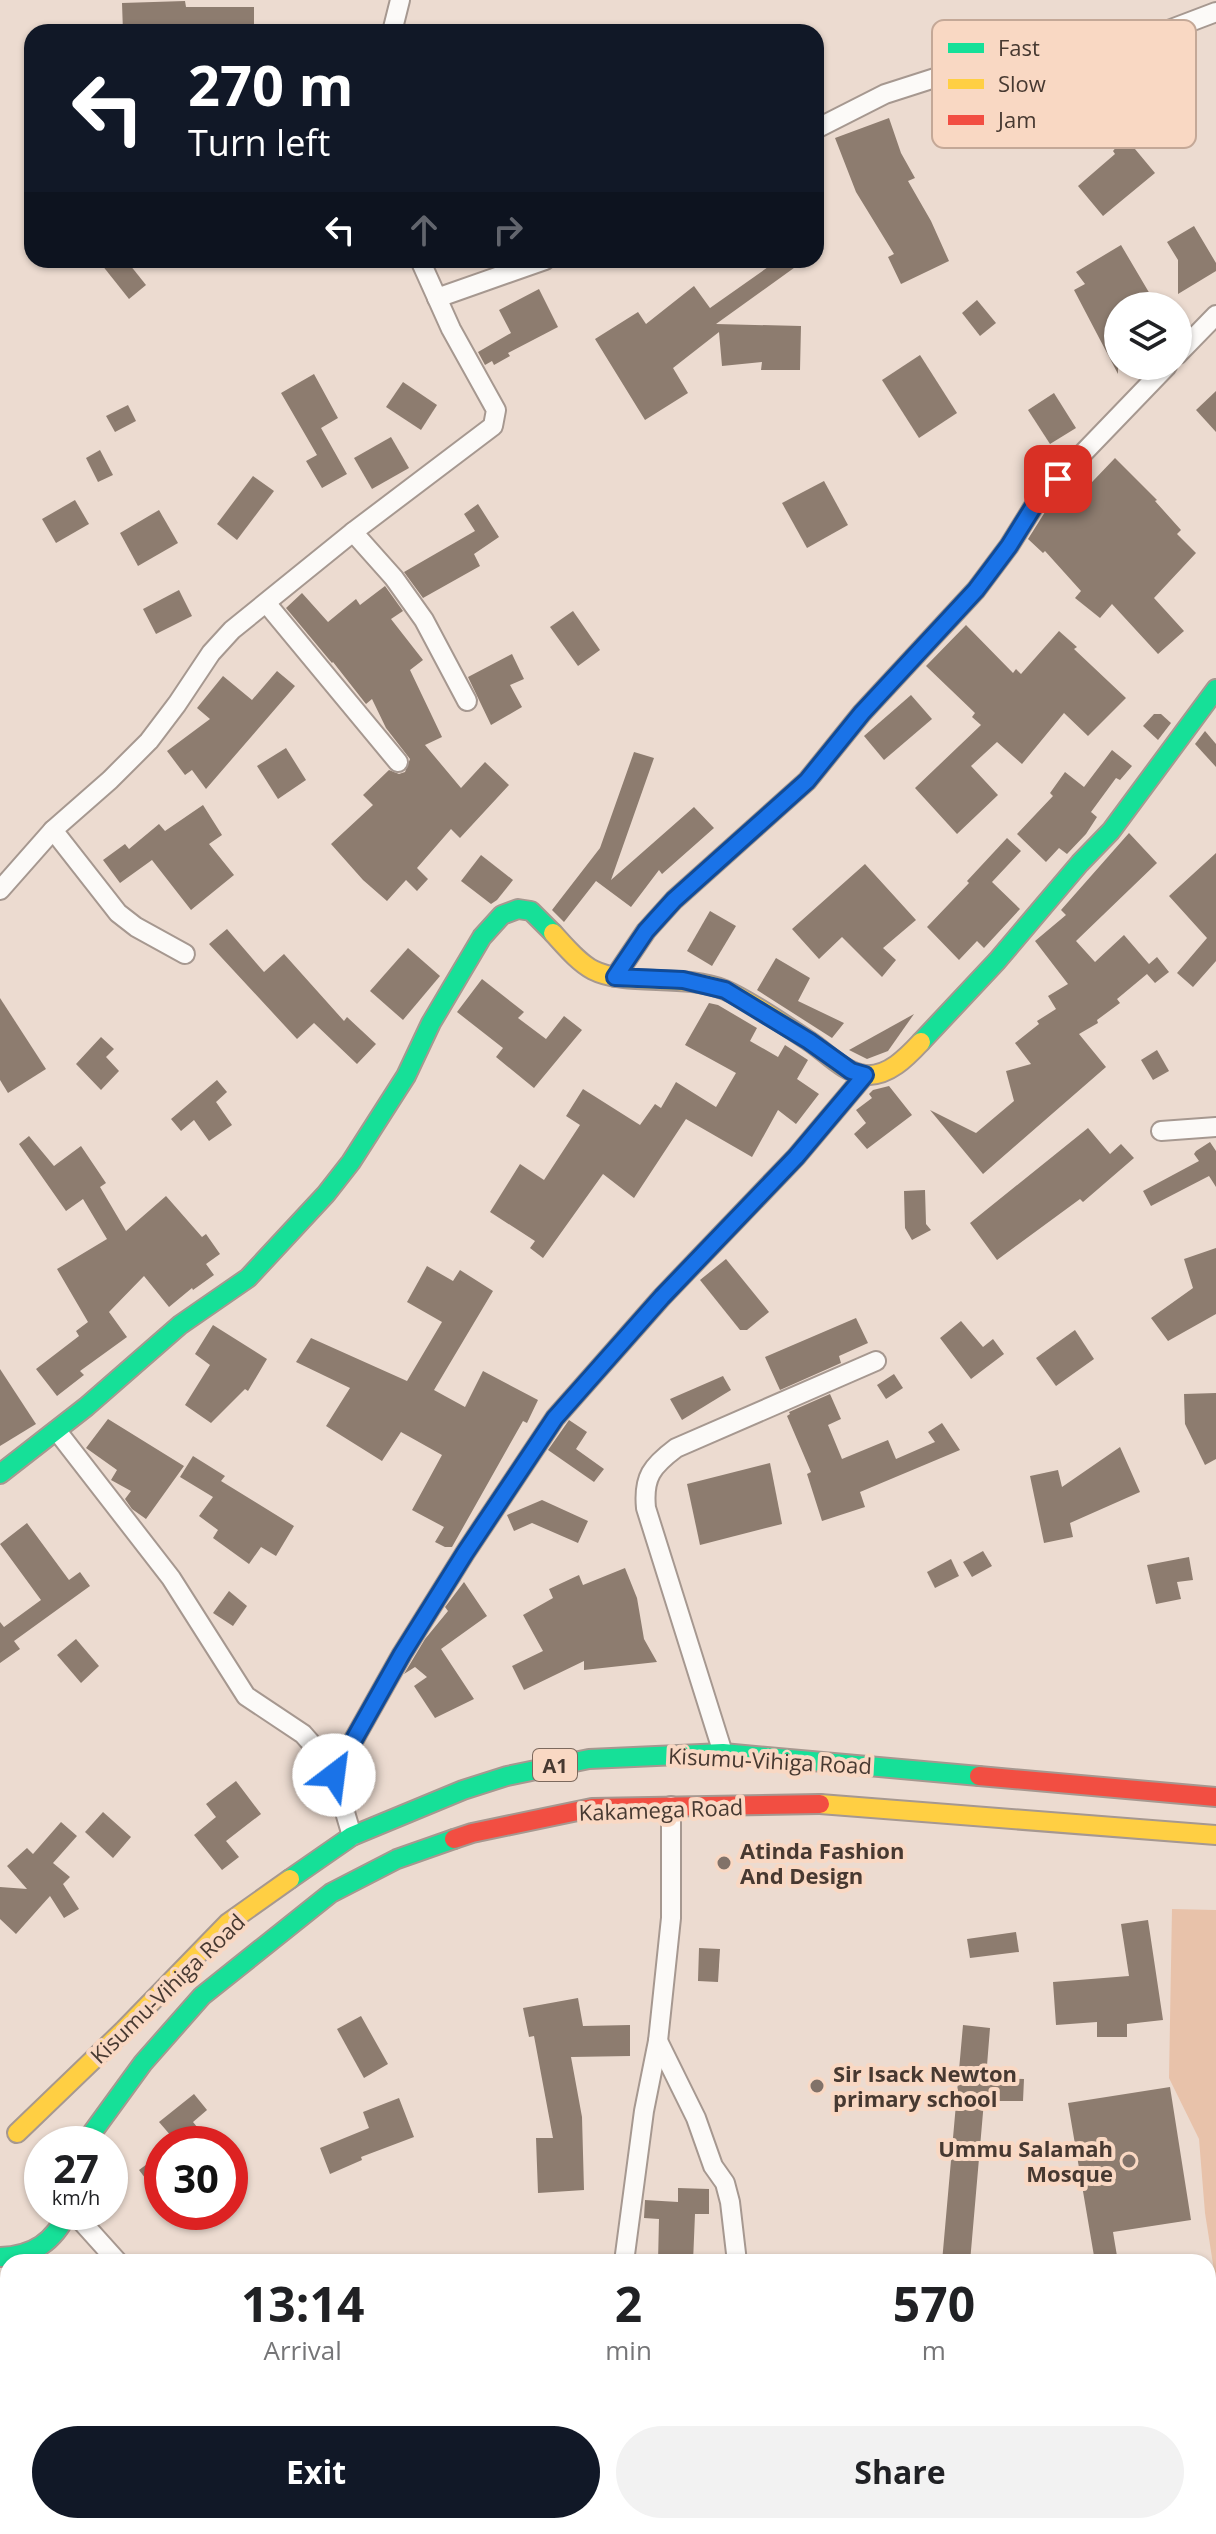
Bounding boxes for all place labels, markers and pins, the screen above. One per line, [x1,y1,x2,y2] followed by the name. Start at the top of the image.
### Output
[1024,445,1092,513] pin
[740,1835,904,1890] place label: Atinda Fashion And Design
[715,1854,733,1872] marker: Atinda Fashion And Design
[833,2058,1017,2113] place label: Sir Isack Newton primary school
[808,2077,826,2095] marker: Sir Isack Newton primary school
[938,2133,1113,2188] place label: Ummu Salamah Mosque
[1120,2152,1138,2170] marker: Ummu Salamah Mosque

